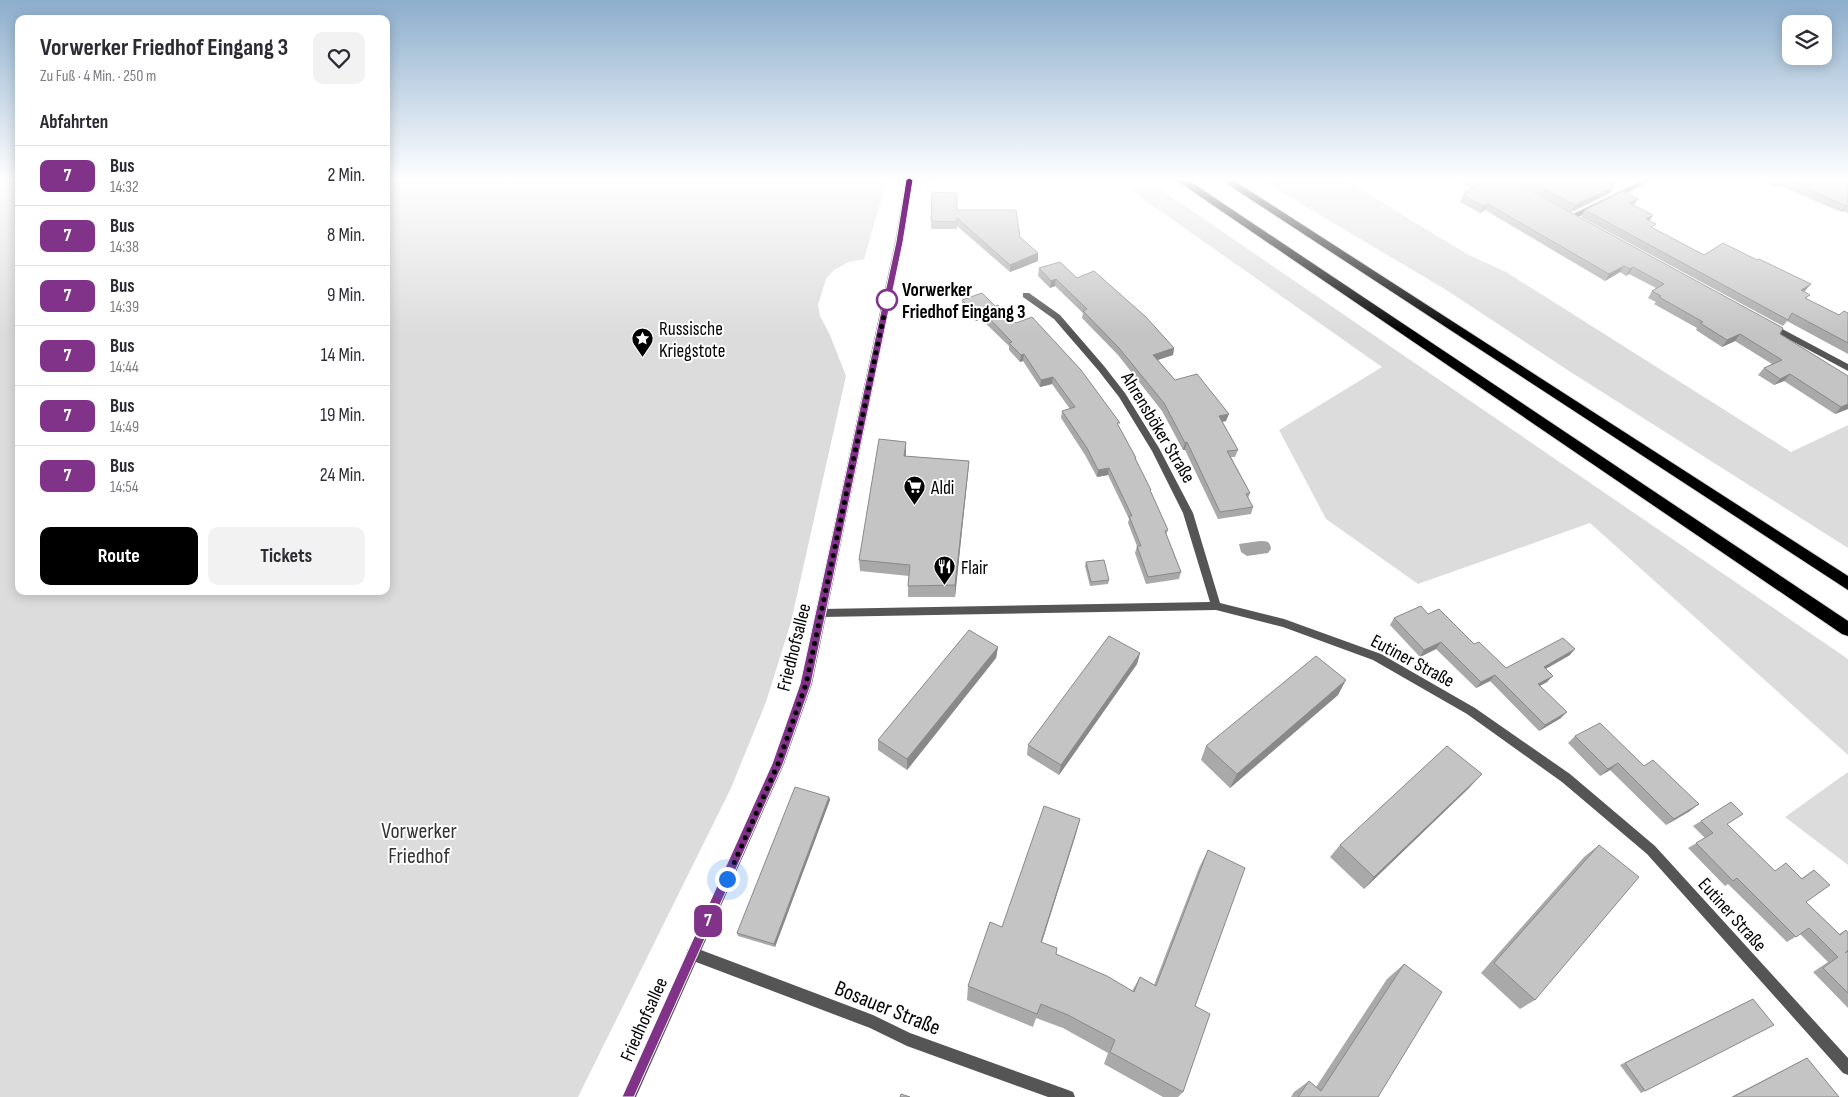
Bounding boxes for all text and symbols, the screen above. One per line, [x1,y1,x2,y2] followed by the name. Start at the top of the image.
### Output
[1782,15,1832,65] map controls
[1782,15,1832,65] button: layers
[313,32,365,84] button: heart
[40,33,288,62] text: Vorwerker Friedhof Eingang 3
[40,67,156,86] text: Zu Fuß · 4 Min. · 250 m
[40,111,108,134] text: Abfahrten
[110,155,135,178] text: Bus
[328,164,365,187] text: 2 Min.
[64,165,71,186] text: 7
[110,178,139,197] text: 14:32
[110,215,135,238] text: Bus
[327,224,365,247] text: 8 Min.
[64,225,71,246] text: 7
[110,238,139,257] text: 14:38
[110,275,135,298] text: Bus
[902,279,1026,324] place label: Vorwerker Friedhof Eingang 3
[327,284,365,307] text: 9 Min.
[64,285,71,306] text: 7
[876,289,898,311] marker: Vorwerker Friedhof Eingang 3
[110,298,139,317] text: 14:39
[659,318,725,363] place label: Russische Kriegstote
[631,327,655,358] place icon: Russische Kriegstote
[110,335,135,358] text: Bus
[321,344,365,367] text: 14 Min.
[64,345,71,366] text: 7
[110,358,139,377] text: 14:44
[1115,367,1200,487] street label: Ahrensböker Straße
[110,395,135,418] text: Bus
[320,404,365,427] text: 19 Min.
[64,405,71,426] text: 7
[110,418,139,437] text: 14:49
[110,455,135,478] text: Bus
[320,464,365,487] text: 24 Min.
[64,465,71,486] text: 7
[903,475,927,506] supermarket icon: Aldi
[930,477,954,500] place label: Aldi
[110,478,138,497] text: 14:54
[40,527,198,585] button: Route
[208,527,365,585] button: Tickets
[933,555,957,586] restaurant icon: Flair
[961,557,989,580] place label: Flair
[772,601,816,694] street label: Friedhofsallee
[1367,630,1458,693] street label: Eutiner Straße
[381,818,457,870] park label: Vorwerker Friedhof
[715,867,740,892] your location
[1693,873,1771,957] street label: Eutiner Straße
[692,905,724,937] line badge: 7
[704,910,712,931] text: 7
[616,974,673,1065] street label: Friedhofsallee
[831,975,944,1042] street label: Bosauer Straße

